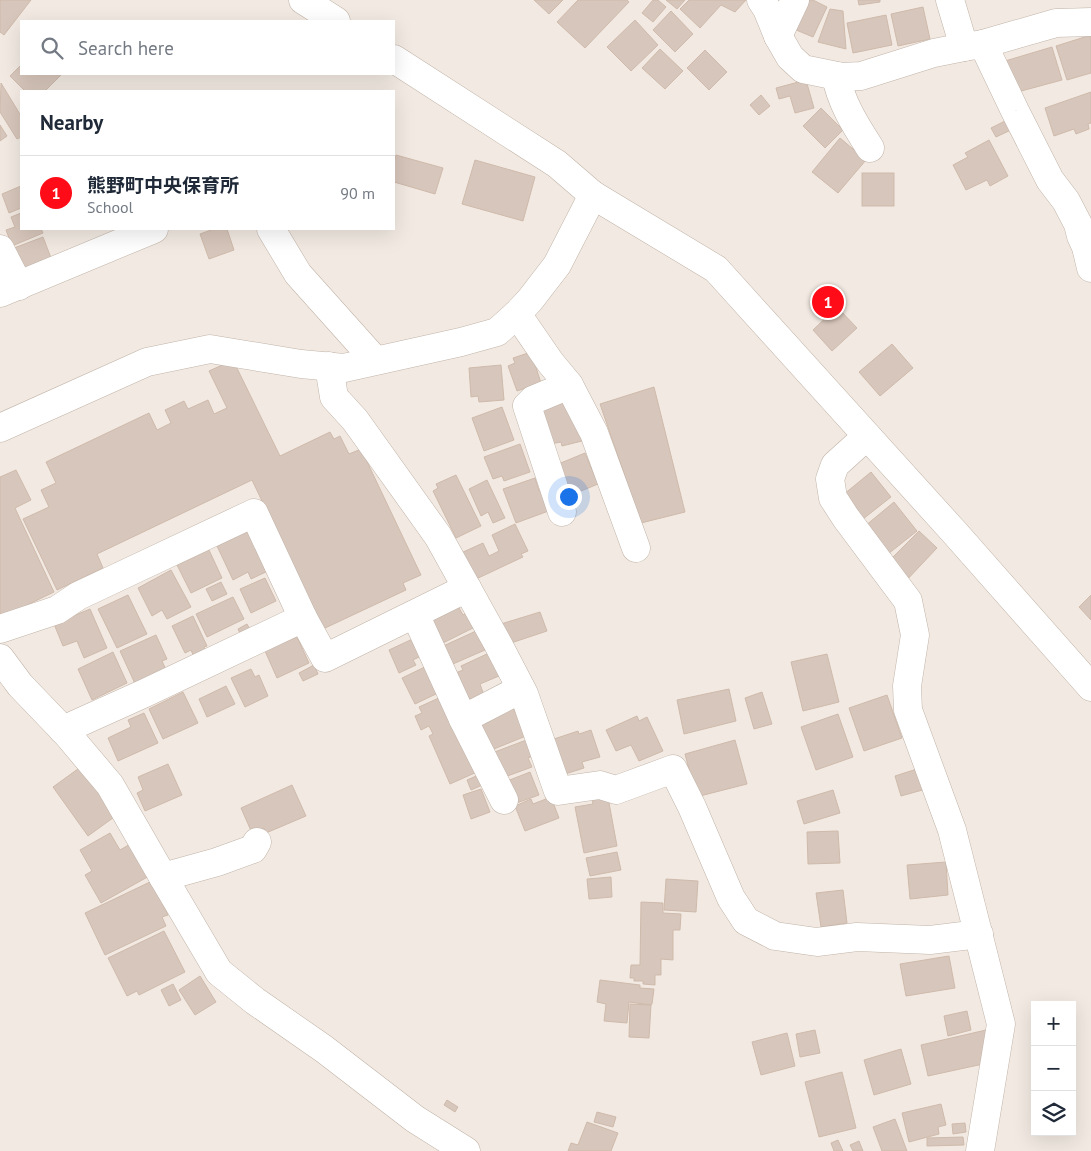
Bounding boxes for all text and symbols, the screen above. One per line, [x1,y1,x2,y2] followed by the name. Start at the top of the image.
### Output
[20,20,395,75] search box
[38,34,66,62] icon: search
[78,36,174,60] text: Search here
[40,109,103,136] text: Nearby
[87,173,239,197] text: 熊野町中央保育所
[51,183,61,203] text: 1
[340,183,375,203] text: 90 m
[87,197,133,217] text: School
[812,283,844,321] pin: 1
[556,484,582,510] your location
[1031,1001,1076,1136] map controls
[1031,1001,1076,1046] button: +
[1031,1046,1076,1091] button: −
[1031,1091,1076,1136] button: layers

